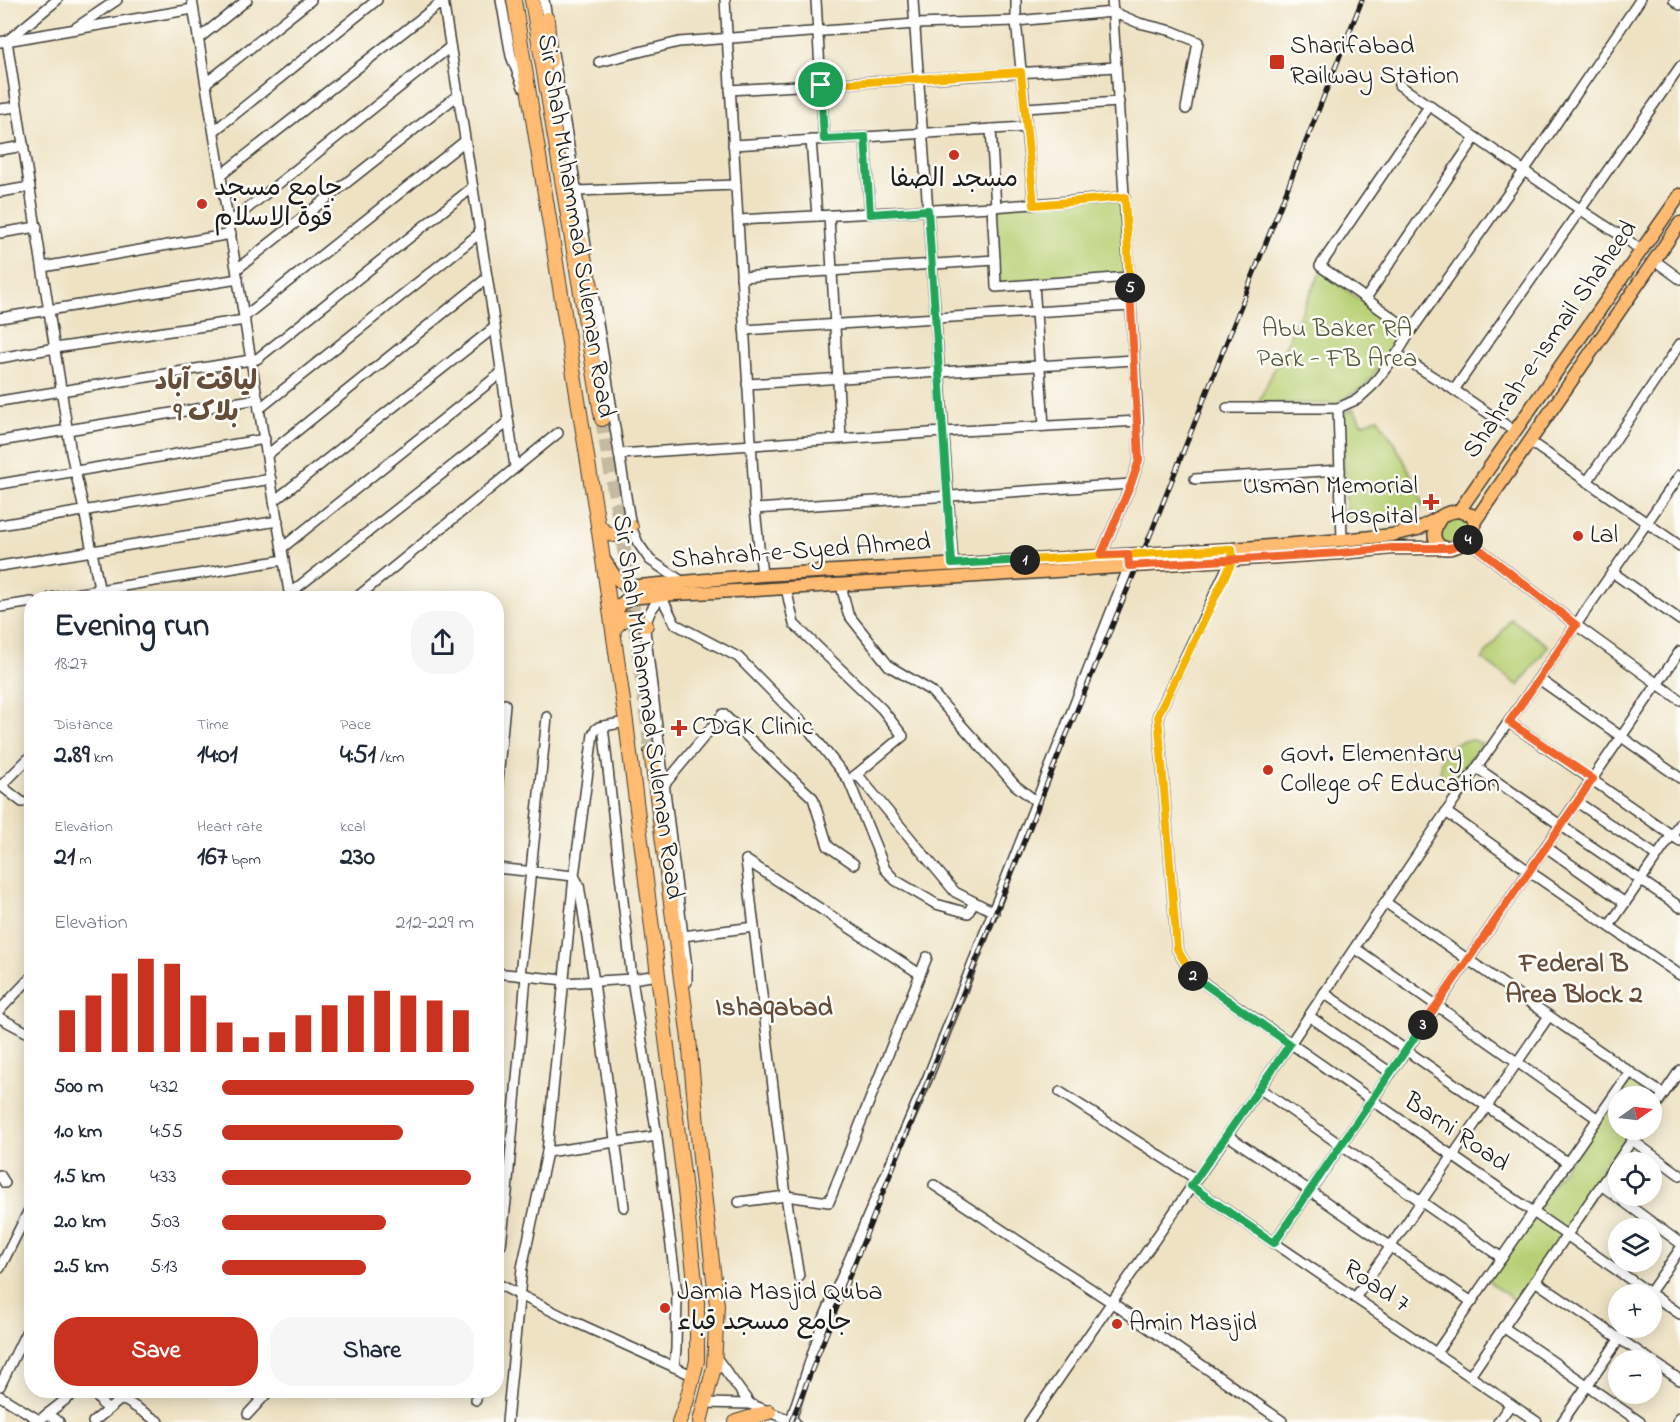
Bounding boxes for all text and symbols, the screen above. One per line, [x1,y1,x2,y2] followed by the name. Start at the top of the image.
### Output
[1290,28,1459,96] place label: Sharifabad Railway Station
[526,31,624,421] street label: Sir Shah Muhammad Suleman Road
[1268,53,1286,71] marker: Sharifabad Railway Station
[795,59,846,110] pin
[804,68,837,101] icon: arrive
[947,148,961,162] marker: مسجد الصفا
[890,161,1018,199] place label: مسجد الصفا
[214,170,343,238] place label: جامع مسجد قوۃ الاسلام
[195,197,209,211] marker: جامع مسجد قوۃ الاسلام
[1454,213,1648,467] street label: Shahrah-e-Ismail Shaheed
[1115,273,1145,303] pin: 5
[1125,276,1135,300] text: 5
[1257,311,1417,379] park label: Abu Baker RA Park - FB Area
[155,363,257,433] district label: لیاقت آباد بلاک 9
[1243,468,1418,536] place label: Usman Memorial Hospital
[1422,493,1440,511] marker: Usman Memorial Hospital
[601,512,693,902] street label: Sir Shah Muhammad Suleman Road
[1590,517,1618,555] place label: Lal
[670,524,932,580] street label: Shahrah-e-Syed Ahmed
[1453,525,1483,555] pin: 4
[1465,528,1471,552] text: 4
[1571,529,1585,543] marker: Lal
[1010,545,1040,575] pin: 1
[1022,548,1028,572] text: 1
[54,603,209,651] text: Evening run
[411,611,474,674] button: share
[54,650,88,679] text: 18:27
[692,709,814,747] place label: CDGK Clinic
[54,713,113,737] text: Distance
[197,713,229,737] text: Time
[340,713,371,737] text: Pace
[670,719,688,737] marker: CDGK Clinic
[1280,736,1500,804] place label: Govt. Elementary College of Education
[54,737,90,775] text: 2.89
[197,737,238,775] text: 14:01
[340,737,376,775] text: 4:51
[90,746,113,770] text: km
[376,746,404,770] text: /km
[1261,763,1275,777] marker: Govt. Elementary College of Education
[54,815,113,839] text: Elevation
[197,815,263,839] text: Heart rate
[340,815,365,839] text: kcal
[54,839,75,877] text: 21
[197,839,227,877] text: 167
[340,839,375,877] text: 230
[75,848,92,872] text: m
[227,848,261,872] text: bpm
[54,909,128,938] text: Elevation
[396,909,474,938] text: 212–229 m
[1505,945,1643,1015] district label: Federal B Area Block 2
[1178,961,1208,991] pin: 2
[1189,964,1197,988] text: 2
[715,989,833,1028] district label: Ishaqabad
[1408,1010,1438,1040] pin: 3
[1420,1013,1426,1037] text: 3
[54,1073,103,1102] text: 500 m
[150,1073,178,1102] text: 4:32
[1395,1083,1517,1183] street label: Barni Road
[1608,1086,1662,1140] north arrow
[1608,1086,1662,1404] map controls
[54,1118,102,1147] text: 1.0 km
[150,1118,183,1147] text: 4:55
[1608,1152,1662,1206] button: locate
[54,1163,105,1192] text: 1.5 km
[150,1163,176,1192] text: 4:33
[54,1208,106,1237] text: 2.0 km
[150,1208,180,1237] text: 5:03
[1608,1218,1662,1272] button: layers
[1335,1251,1417,1324] street label: Road 7
[54,1253,109,1282] text: 2.5 km
[150,1253,178,1282] text: 5:13
[677,1274,882,1342] place label: Jamia Masjid Quba جامع مسجد قباء
[1608,1284,1662,1338] button: +
[658,1301,672,1315] marker: Jamia Masjid Quba جامع مسجد قباء
[1129,1305,1257,1343] place label: Amin Masjid
[54,1317,258,1386] button: Save
[270,1317,474,1386] button: Share
[1110,1317,1124,1331] marker: Amin Masjid
[1608,1350,1662,1404] button: −

